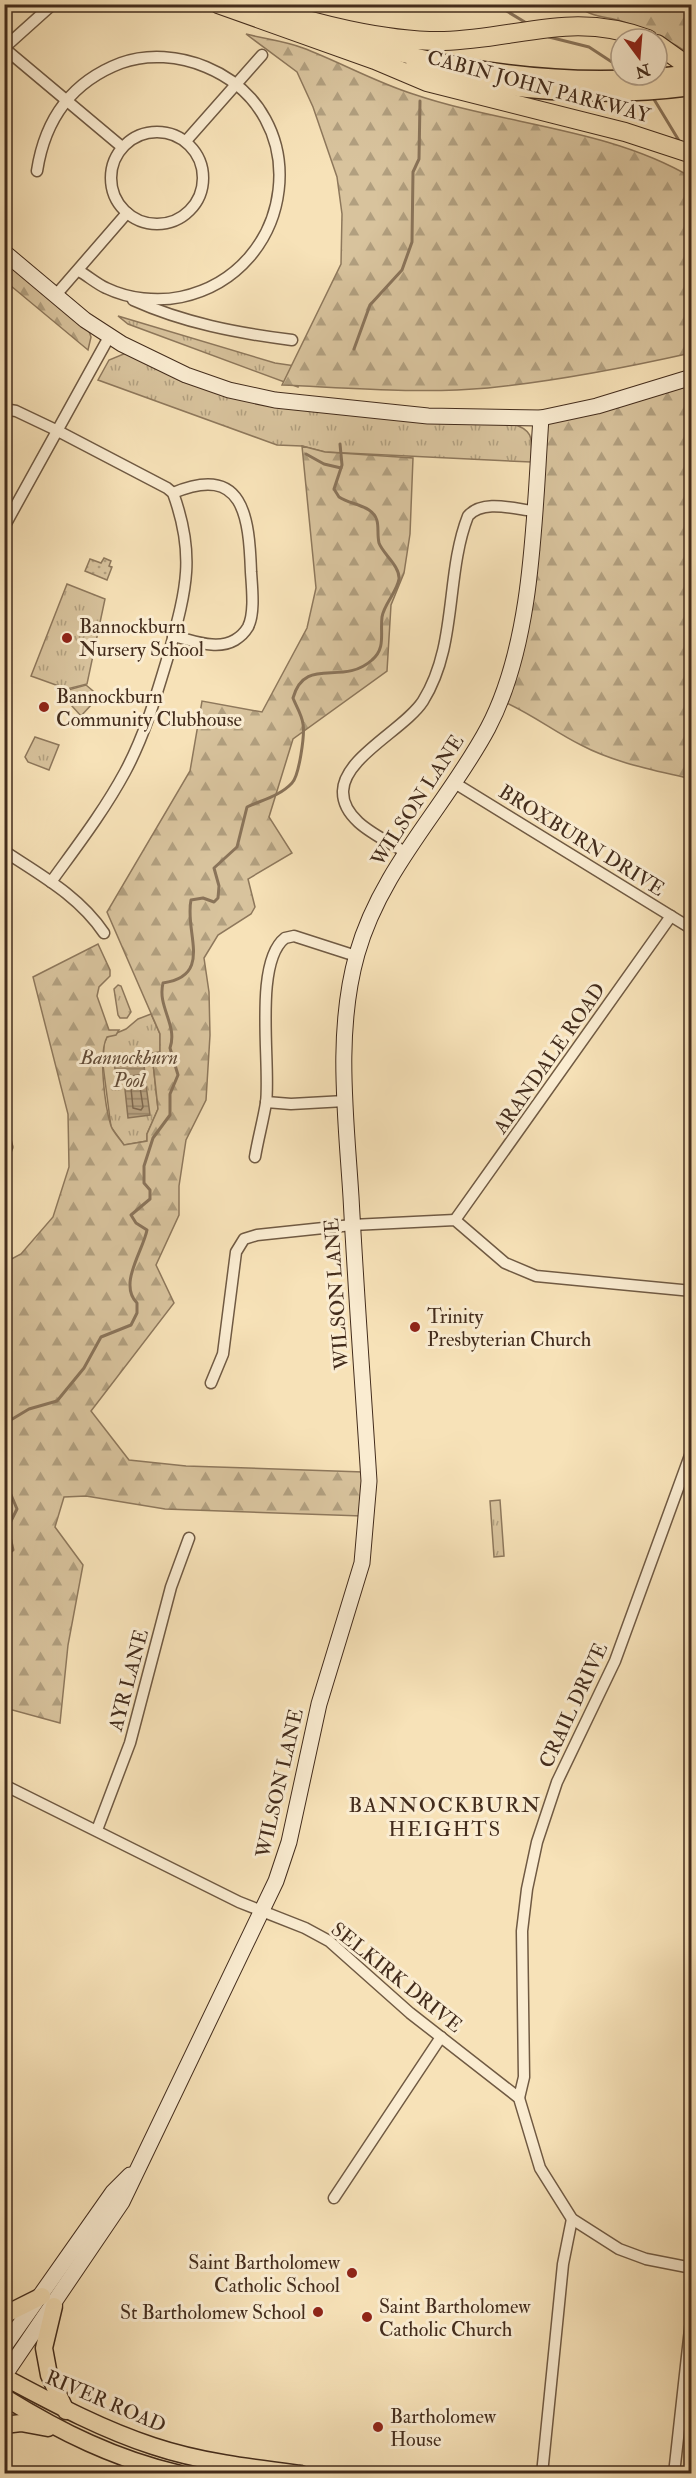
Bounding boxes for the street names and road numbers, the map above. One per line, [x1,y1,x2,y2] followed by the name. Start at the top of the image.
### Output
[425,45,653,127] street label: CABIN JOHN PARKWAY
[365,730,469,872] street label: WILSON LANE
[494,779,669,902] street label: BROXBURN DRIVE
[487,978,611,1139] street label: ARANDALE ROAD
[319,1217,354,1372] street label: WILSON LANE
[103,1627,154,1735] street label: AYR LANE
[534,1639,613,1772] street label: CRAIL DRIVE
[250,1706,309,1861] street label: WILSON LANE
[326,1917,467,2038] street label: SELKIRK DRIVE
[42,2365,170,2438] street label: RIVER ROAD

